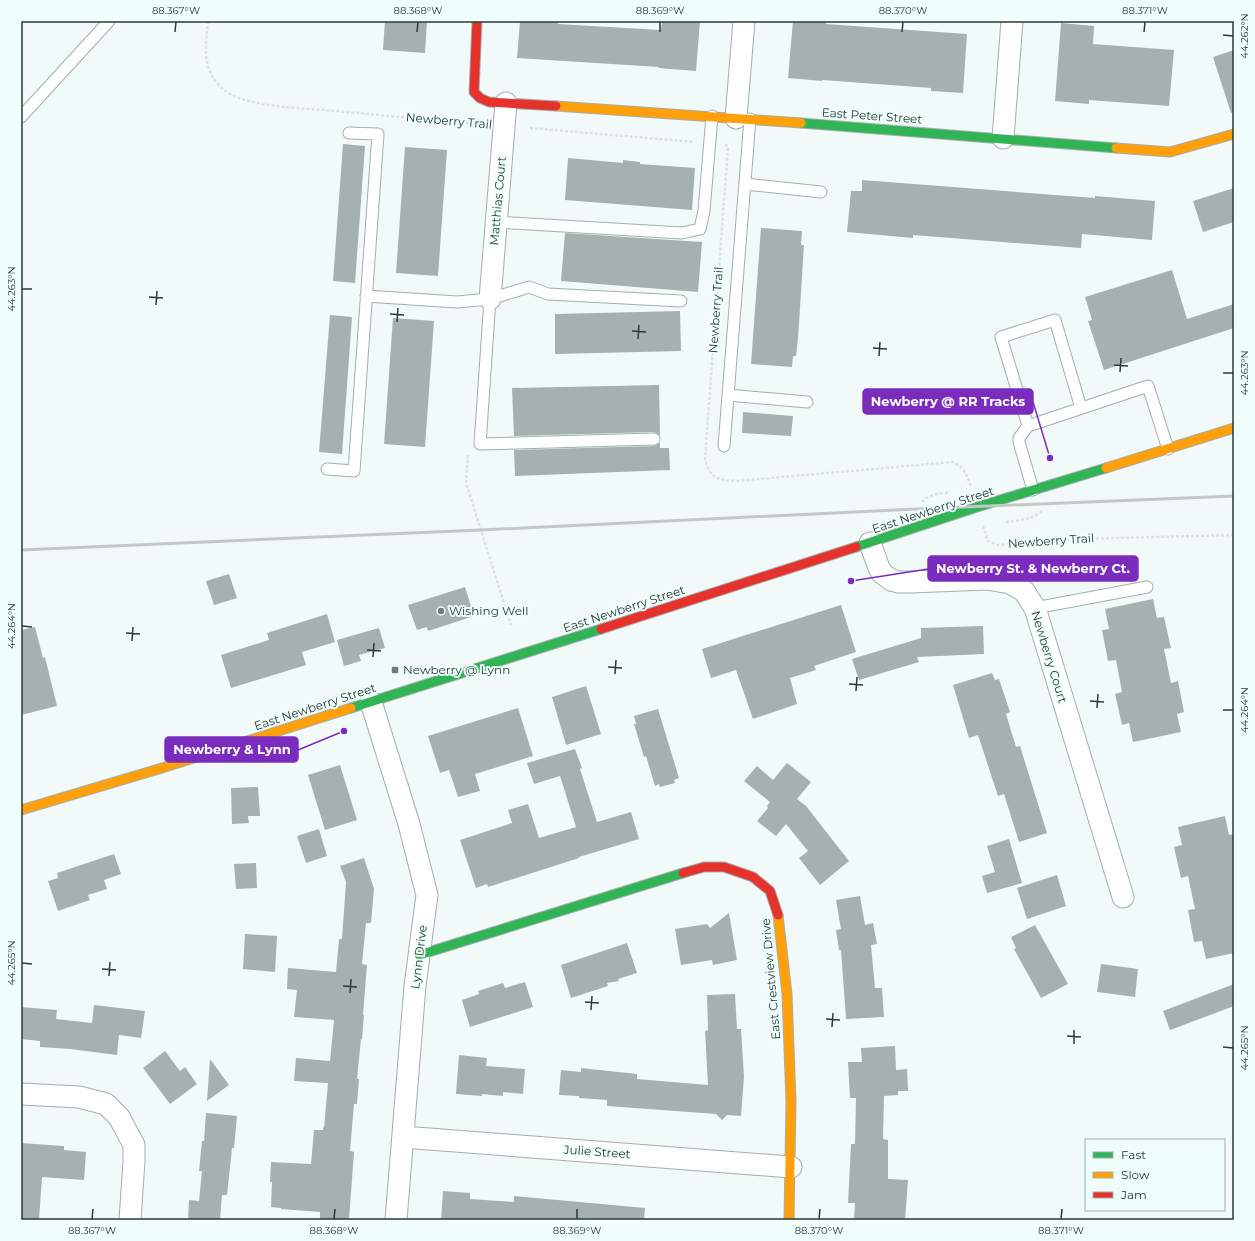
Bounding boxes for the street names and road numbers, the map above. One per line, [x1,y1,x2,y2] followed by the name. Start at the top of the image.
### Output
[821,105,923,127] street label: East Peter Street
[405,109,493,132] street label: Newberry Trail
[486,156,509,246] street label: Matthias Court
[705,266,726,354] street label: Newberry Trail
[870,483,996,536] street label: East Newberry Street
[1007,530,1095,551] street label: Newberry Trail
[561,582,687,635] street label: East Newberry Street
[1028,609,1071,705] street label: Newberry Court
[252,680,378,733] street label: East Newberry Street
[758,918,783,1040] street label: East Crestview Drive
[407,924,430,990] street label: Lynn Drive
[562,1142,631,1161] street label: Julie Street

